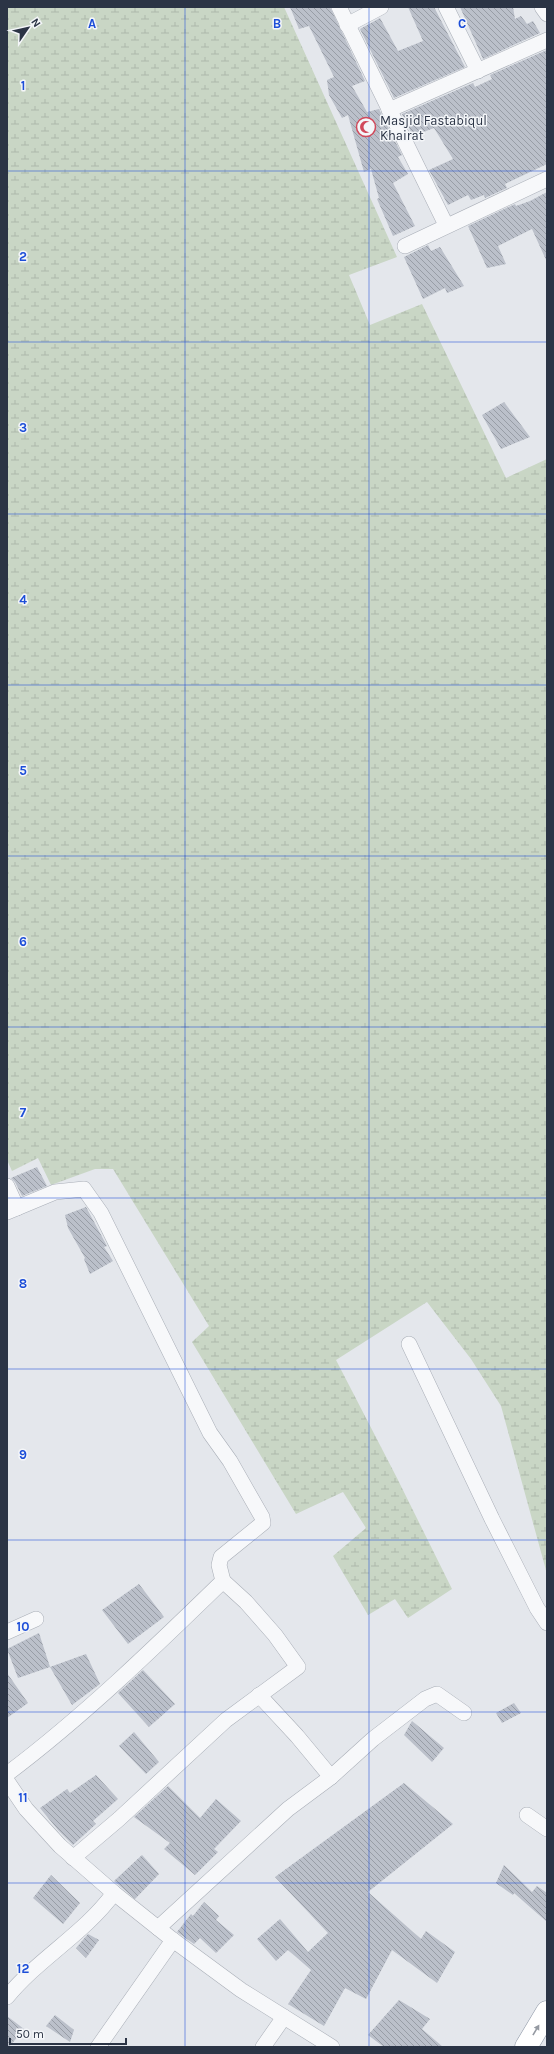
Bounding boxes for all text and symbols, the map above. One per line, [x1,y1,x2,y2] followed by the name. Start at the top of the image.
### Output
[8,8,48,48] north arrow
[28,16,43,30] text: N
[88,16,96,31] text: A
[273,16,281,31] text: B
[458,16,466,31] text: C
[21,78,25,93] text: 1
[380,113,487,143] place label: Masjid Fastabiqul Khairat
[355,116,377,138] mosque icon: Masjid Fastabiqul Khairat
[19,249,27,264] text: 2
[19,420,27,435] text: 3
[19,592,27,607] text: 4
[19,763,27,778] text: 5
[19,934,27,949] text: 6
[20,1105,27,1120] text: 7
[19,1276,27,1291] text: 8
[19,1447,27,1462] text: 9
[17,1619,29,1634] text: 10
[18,1790,28,1805] text: 11
[17,1961,29,1976] text: 12
[10,2020,126,2046] scale bar
[533,2024,540,2036] one-way arrow
[16,2027,44,2041] text: 50 m

